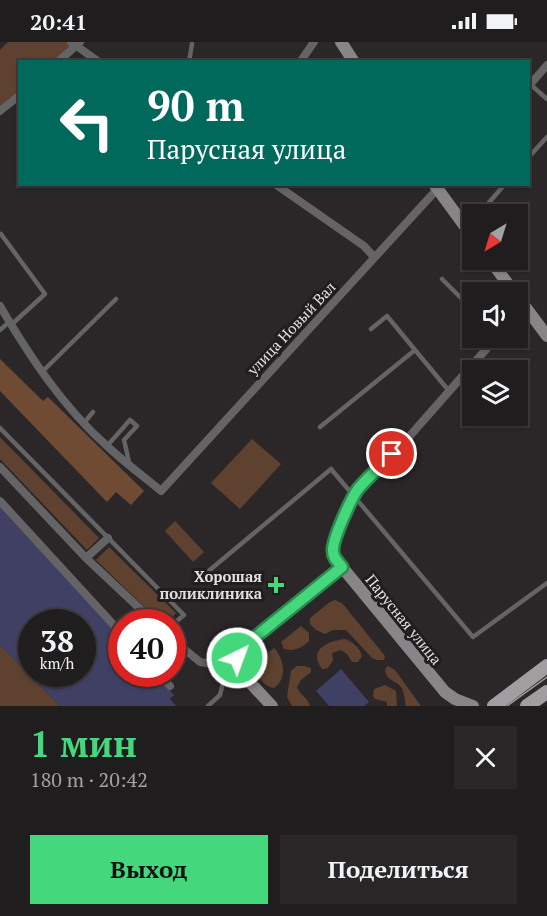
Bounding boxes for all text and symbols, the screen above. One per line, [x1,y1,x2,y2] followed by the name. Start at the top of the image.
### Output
[30,7,87,36] text: 20:41
[147,77,245,133] text: 90 m
[48,84,126,162] icon: left
[147,131,346,167] text: Парусная улица
[462,204,528,270] north arrow
[462,204,528,426] map controls
[242,277,340,380] street label: улица Новый Вал
[462,282,528,348] button: sound
[462,360,528,426] button: layers
[366,428,417,479] pin
[375,437,408,470] icon: arrive
[159,566,263,603] place label: Хорошая поликлиника
[361,570,447,669] street label: Парусная улица
[267,576,285,594] marker: Хорошая поликлиника
[108,609,186,687] speed limit sign: 40
[40,621,74,661] text: 38
[205,626,269,690] position arrow
[40,653,74,673] text: km/h
[30,720,137,767] text: 1 мин
[454,726,517,789] button: close
[30,766,148,793] text: 180 m · 20:42
[30,835,268,904] button: Выход
[280,835,517,904] button: Поделиться

